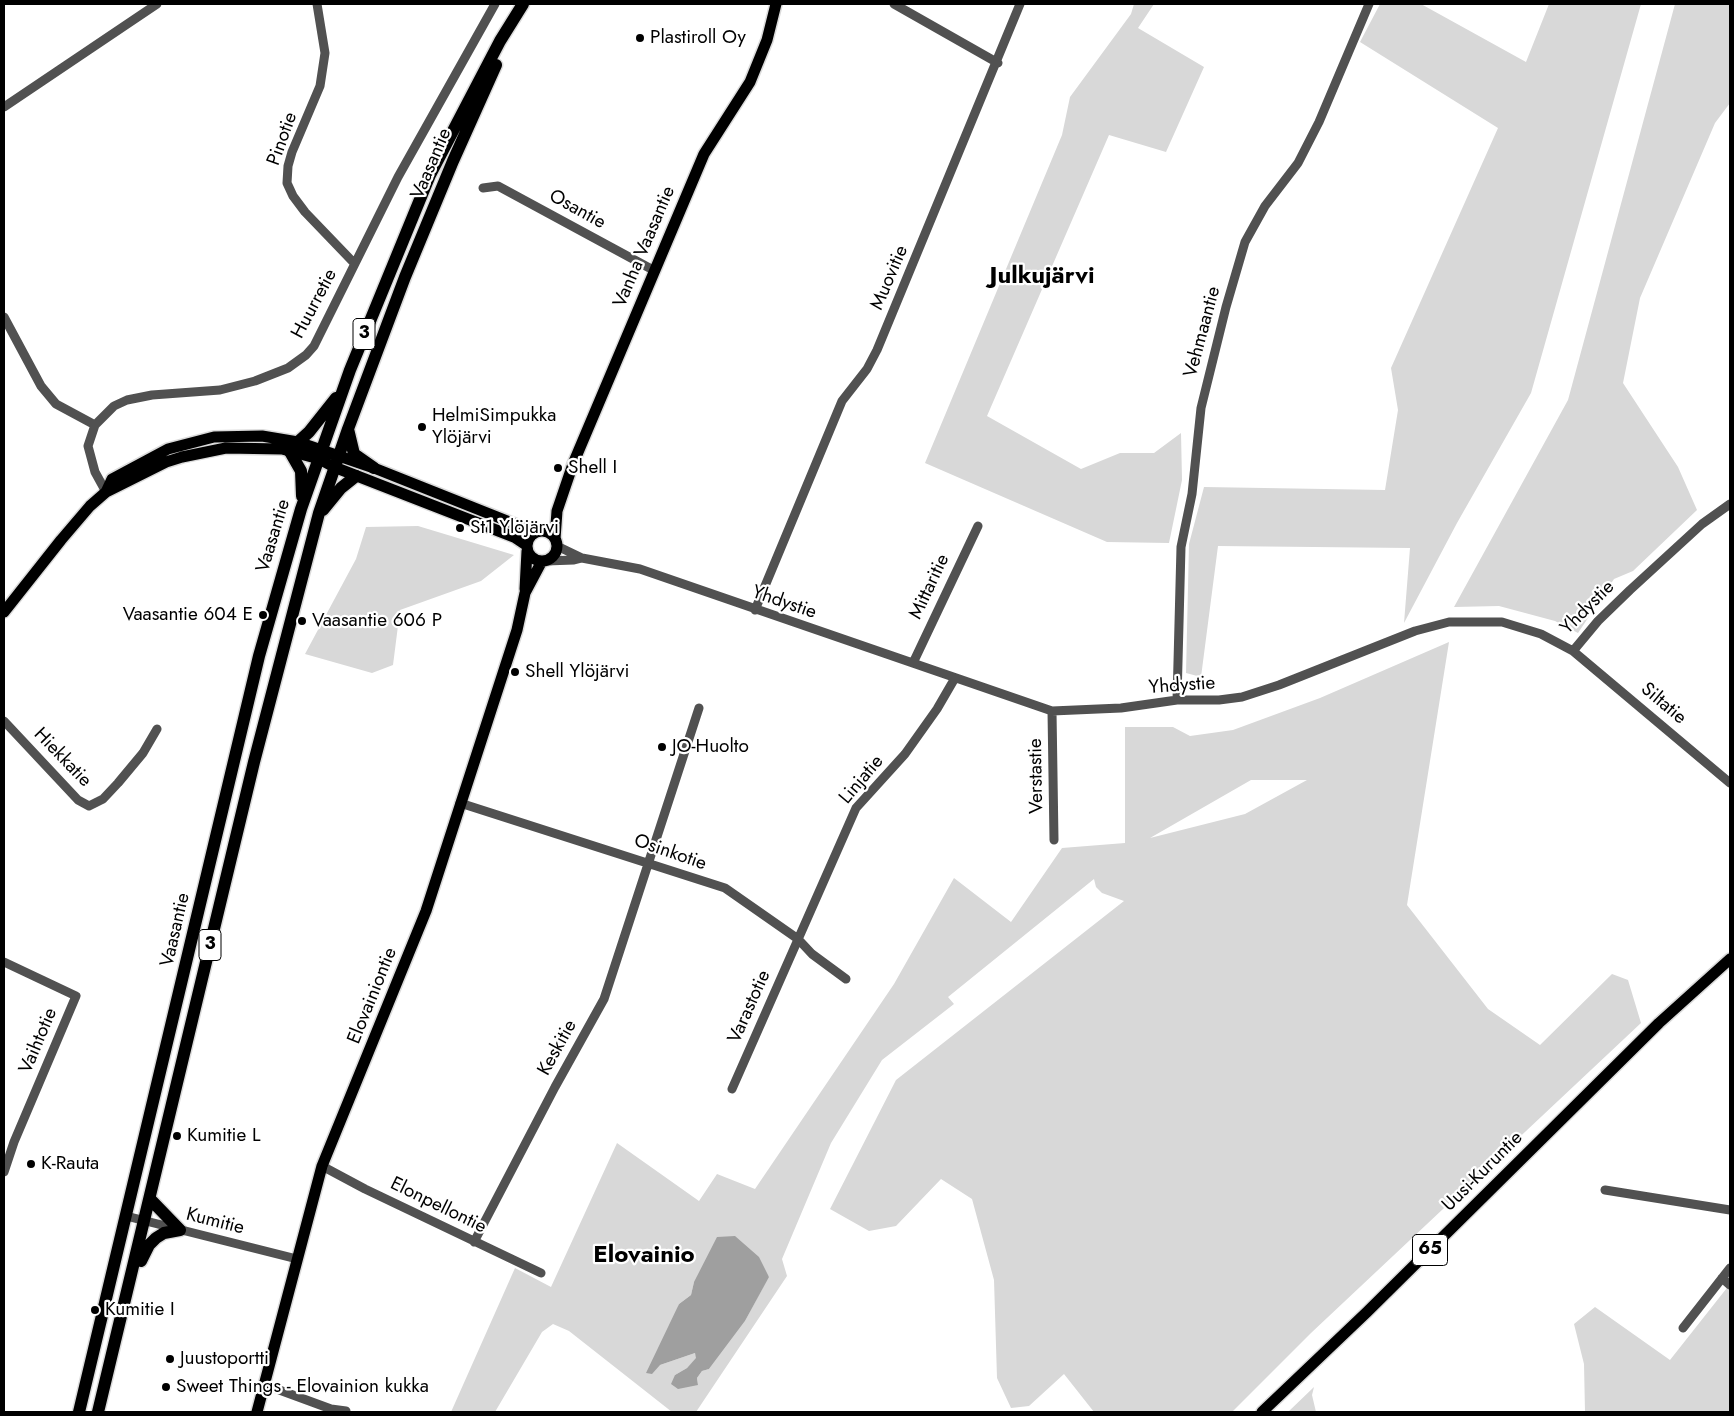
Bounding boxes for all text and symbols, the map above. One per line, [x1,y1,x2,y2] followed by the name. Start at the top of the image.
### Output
[650,27,746,49] place label: Plastiroll Oy
[634,32,646,44] marker: Plastiroll Oy
[263,109,303,169] street label: Pinotie
[407,125,457,203] street label: Vaasantie
[609,183,681,311] street label: Vanha Vaasantie
[545,185,609,235] street label: Osantie
[866,242,914,314] street label: Muovitie
[989,263,1095,291] district label: Julkujärvi
[287,265,343,343] street label: Huurretie
[1180,284,1226,380] street label: Vehmaantie
[353,318,375,349] road number: 3
[432,405,556,449] place label: HelmiSimpukka Ylöjärvi
[416,421,428,433] marker: HelmiSimpukka Ylöjärvi
[568,457,617,479] place label: Shell I
[552,462,564,474] marker: Shell I
[252,497,296,575] street label: Vaasantie
[470,517,559,539] place label: St1 Ylöjärvi
[454,522,466,534] marker: St1 Ylöjärvi
[905,551,955,623] street label: Mittaritie
[1556,576,1620,640] street label: Yhdystie
[749,581,819,625] street label: Yhdystie
[123,604,253,626] place label: Vaasantie 604 E
[257,609,269,621] marker: Vaasantie 604 E
[312,610,442,632] place label: Vaasantie 606 P
[296,615,308,627] marker: Vaasantie 606 P
[525,661,629,683] place label: Shell Ylöjärvi
[509,666,521,678] marker: Shell Ylöjärvi
[1148,672,1216,700] street label: Yhdystie
[1635,678,1691,730] street label: Siltatie
[28,724,96,792] street label: Hiekkatie
[672,736,749,758] place label: JO-Huolto
[1025,738,1049,814] street label: Verstastie
[656,741,668,753] marker: JO-Huolto
[835,751,889,809] street label: Linjatie
[631,830,709,876] street label: Osinkotie
[156,891,196,969] street label: Vaasantie
[199,930,221,960] road number: 3
[343,944,403,1048] street label: Elovainiontie
[724,967,776,1047] street label: Varastotie
[15,1005,63,1077] street label: Vaihtotie
[533,1016,583,1080] street label: Keskitie
[187,1125,260,1147] place label: Kumitie L
[1438,1127,1528,1217] street label: Uusi-Kuruntie
[171,1130,183,1142] marker: Kumitie L
[41,1153,99,1175] place label: K-Rauta
[25,1158,37,1170] marker: K-Rauta
[386,1173,490,1239] street label: Elonpellontie
[184,1204,246,1240] street label: Kumitie
[1412,1234,1448,1266] road number: 65
[593,1242,695,1270] district label: Elovainio
[105,1299,175,1321] place label: Kumitie I
[89,1304,101,1316] marker: Kumitie I
[180,1348,269,1370] place label: Juustoportti
[164,1353,176,1365] marker: Juustoportti
[176,1376,429,1398] place label: Sweet Things - Elovainion kukka
[160,1381,172,1393] marker: Sweet Things - Elovainion kukka

